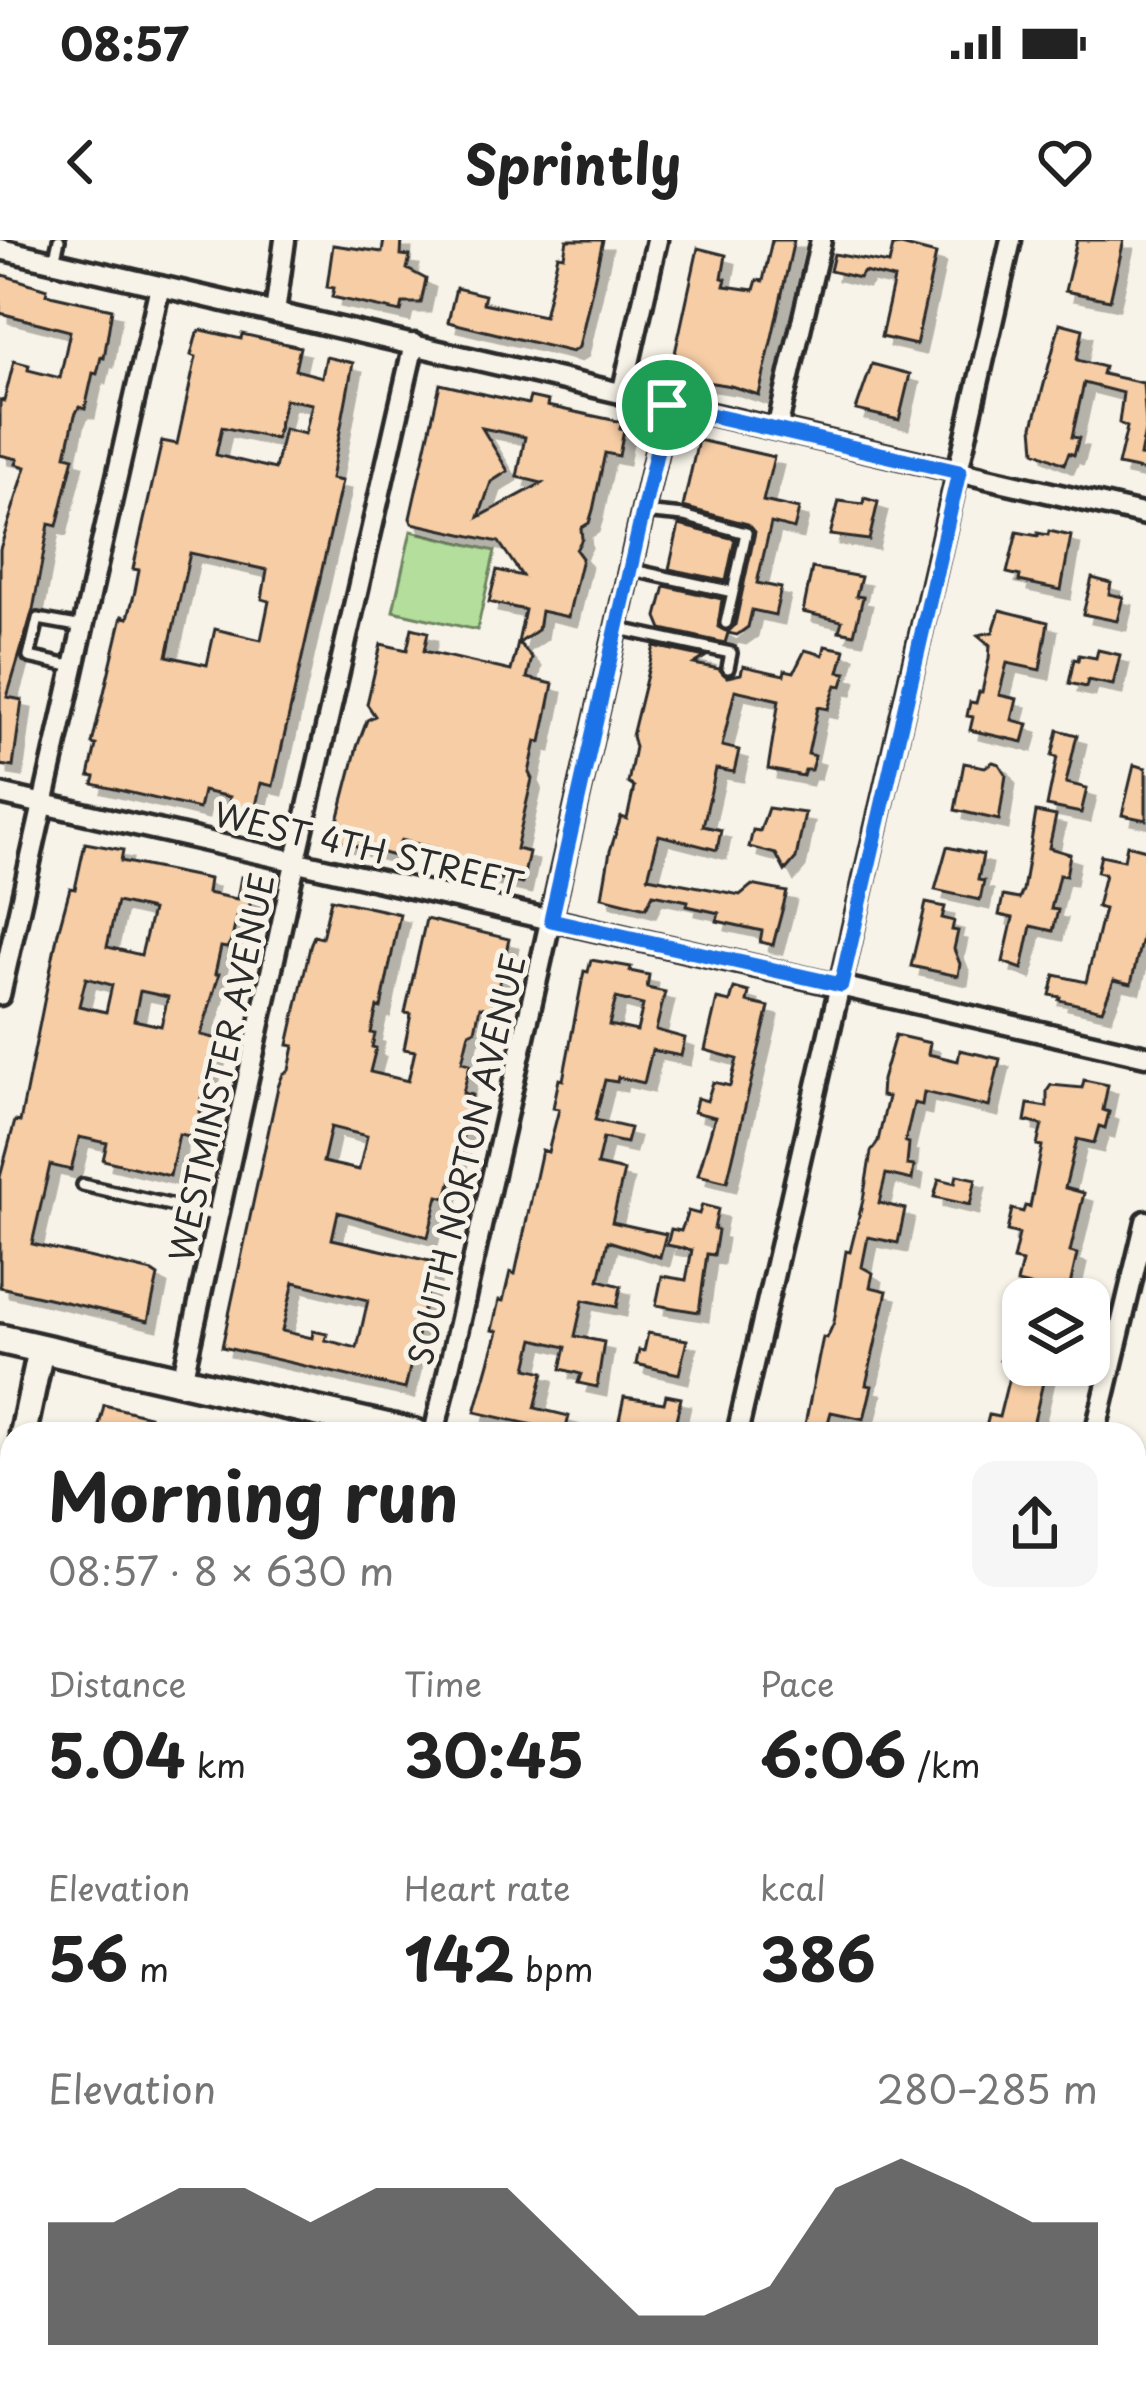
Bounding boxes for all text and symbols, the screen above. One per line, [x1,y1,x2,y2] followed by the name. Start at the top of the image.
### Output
[60,8,189,76] text: 08:57
[465,122,681,203] text: Sprintly
[48,129,114,195] icon: back
[1032,129,1098,195] icon: heart
[616,354,718,456] pin
[634,372,700,438] icon: arrive
[210,787,529,907] street label: WEST 4TH STREET
[154,868,286,1266] street label: WESTMINSTER AVENUE
[393,948,537,1370] street label: SOUTH NORTON AVENUE
[1002,1278,1110,1386] map controls
[1002,1278,1110,1386] button: layers
[48,1445,458,1544] text: Morning run
[972,1461,1098,1587] button: share
[48,1540,394,1599] text: 08:57 · 8 × 630 m
[48,1658,186,1708] text: Distance
[404,1658,482,1708] text: Time
[760,1658,834,1708] text: Pace
[48,1708,186,1798] text: 5.04
[404,1708,584,1798] text: 30:45
[760,1708,907,1798] text: 6:06
[186,1739,246,1789] text: km
[907,1739,980,1789] text: /km
[48,1862,190,1912] text: Elevation
[404,1862,571,1912] text: Heart rate
[760,1862,826,1912] text: kcal
[48,1912,128,2002] text: 56
[404,1912,514,2002] text: 142
[760,1912,876,2002] text: 386
[128,1943,169,1993] text: m
[514,1943,594,1993] text: bpm
[48,2058,216,2117] text: Elevation
[877,2058,1098,2117] text: 280–285 m

